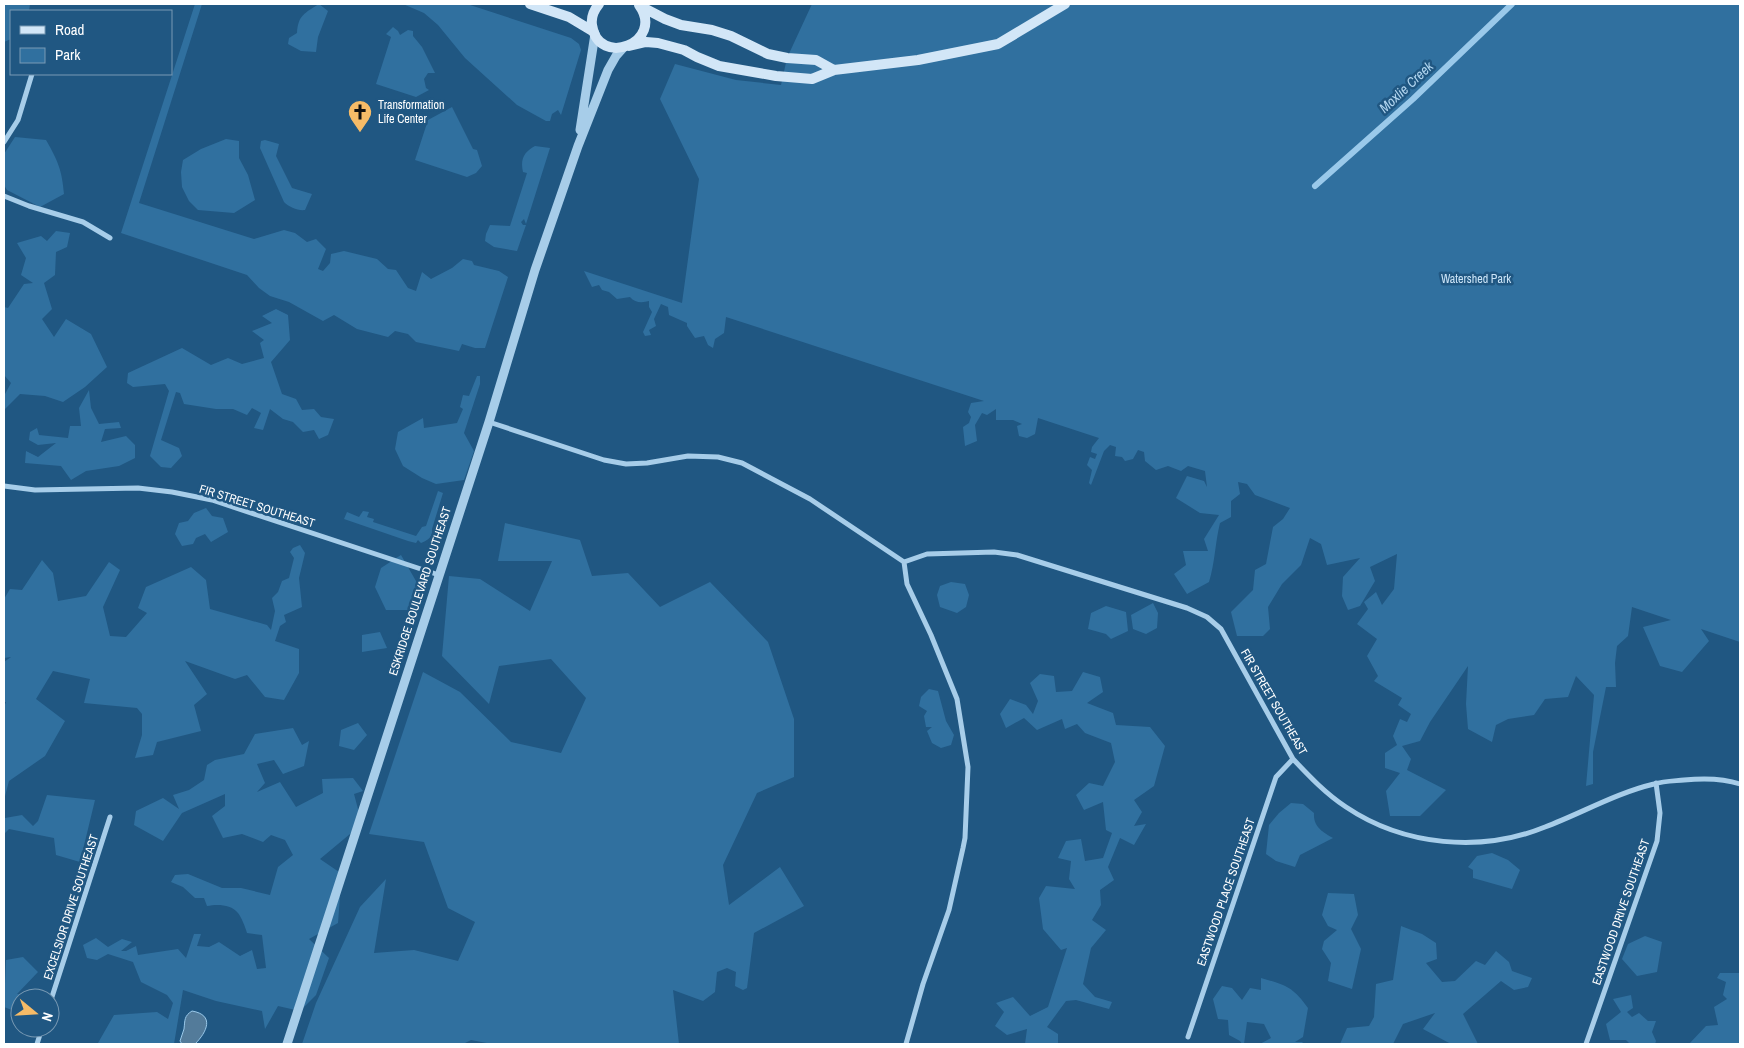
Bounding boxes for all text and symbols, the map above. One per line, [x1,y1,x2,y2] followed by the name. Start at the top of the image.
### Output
[10,10,172,75] legend
[55,19,84,40] text: Road
[55,44,81,65] text: Park
[1375,57,1438,117] water label: Moxlie Creek
[378,97,444,127] place label: Transformation Life Center
[347,99,373,133] church icon: Transformation Life Center
[1441,271,1511,287] park label: Watershed Park
[197,481,317,531] street label: FIR STREET SOUTHEAST
[385,505,455,677] street label: ESKRIDGE BOULEVARD SOUTHEAST
[1237,646,1311,758] street label: FIR STREET SOUTHEAST
[1193,816,1259,968] street label: EASTWOOD PLACE SOUTHEAST
[40,832,102,982] street label: EXCELSIOR DRIVE SOUTHEAST
[1589,837,1653,987] street label: EASTWOOD DRIVE SOUTHEAST
[10,988,60,1038] north arrow
[38,1010,57,1024] text: N

